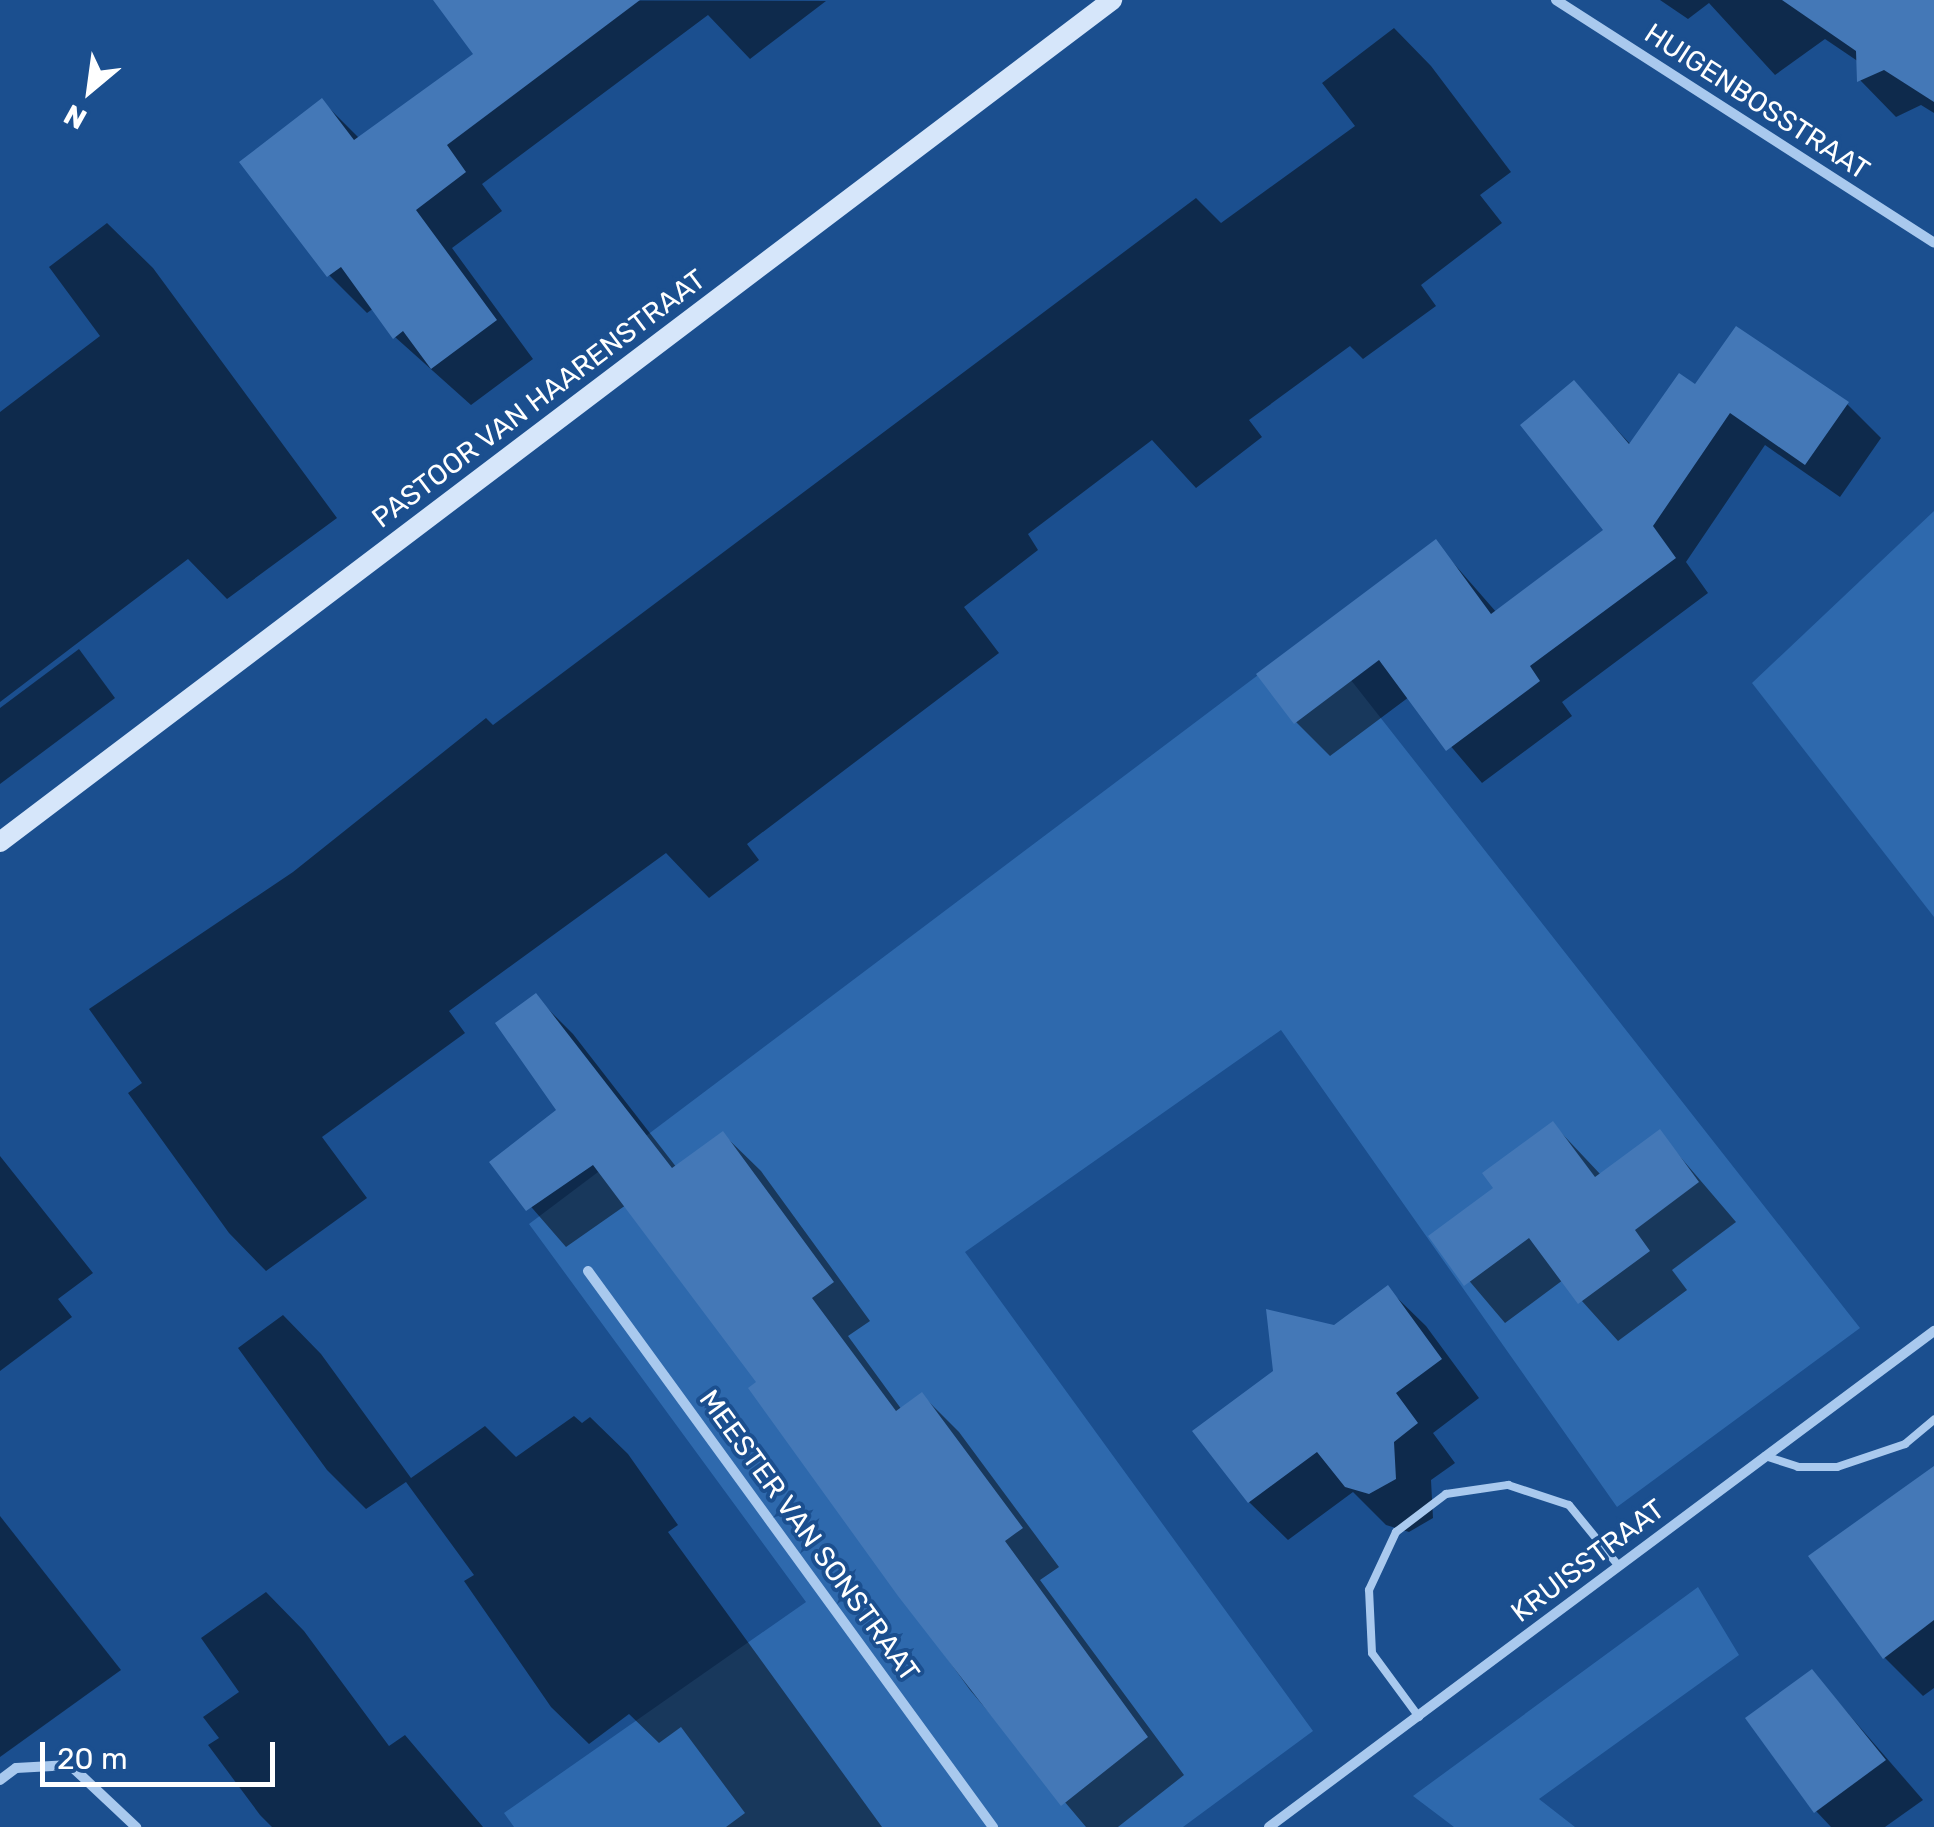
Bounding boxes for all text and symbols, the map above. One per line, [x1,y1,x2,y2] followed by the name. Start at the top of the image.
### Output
[1638,17,1876,187] street label: HUIGENBOSSTRAAT
[40,40,140,140] north arrow
[58,97,92,136] text: N
[366,262,712,536] street label: PASTOOR VAN HAARENSTRAAT
[692,1383,926,1689] street label: MEESTER VAN SONSTRAAT
[1505,1492,1671,1630] street label: KRUISSTRAAT
[45,1722,280,1784] scale bar
[57,1741,128,1777] text: 20 m

